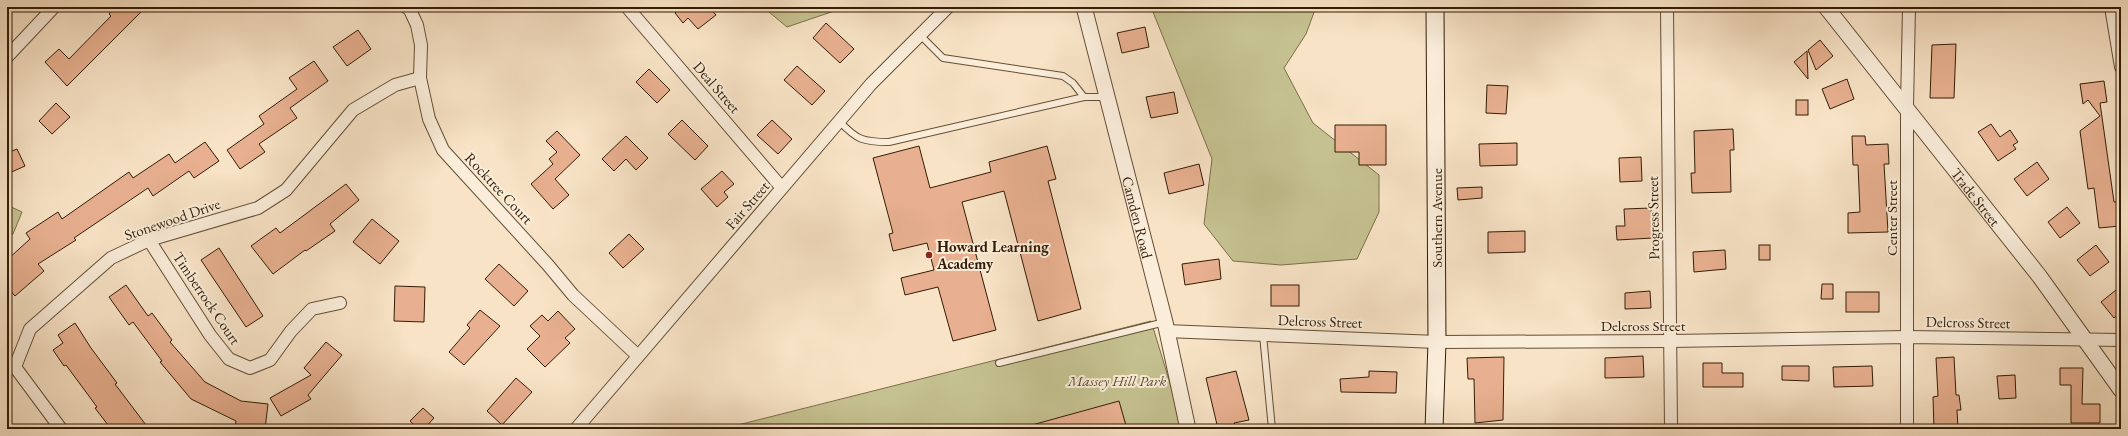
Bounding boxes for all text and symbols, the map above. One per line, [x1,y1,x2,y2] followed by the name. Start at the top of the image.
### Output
[689,57,745,117] street label: Deal Street
[461,148,537,228] street label: Rocktree Court
[1947,164,2005,230] street label: Trade Street
[1427,168,1446,268] street label: Southern Avenue
[1118,174,1158,261] street label: Camden Road
[1643,176,1663,260] street label: Progress Street
[721,177,773,233] street label: Fair Street
[1882,180,1901,256] street label: Center Street
[122,194,223,244] street label: Stonewood Drive
[936,237,1049,273] place label: Howard Learning Academy
[169,248,245,348] street label: Timberrock Court
[924,250,934,260] marker: Howard Learning Academy
[1277,310,1363,332] street label: Delcross Street
[1925,312,2011,332] street label: Delcross Street
[1601,316,1686,335] street label: Delcross Street
[1067,371,1167,390] park label: Massey Hill Park

